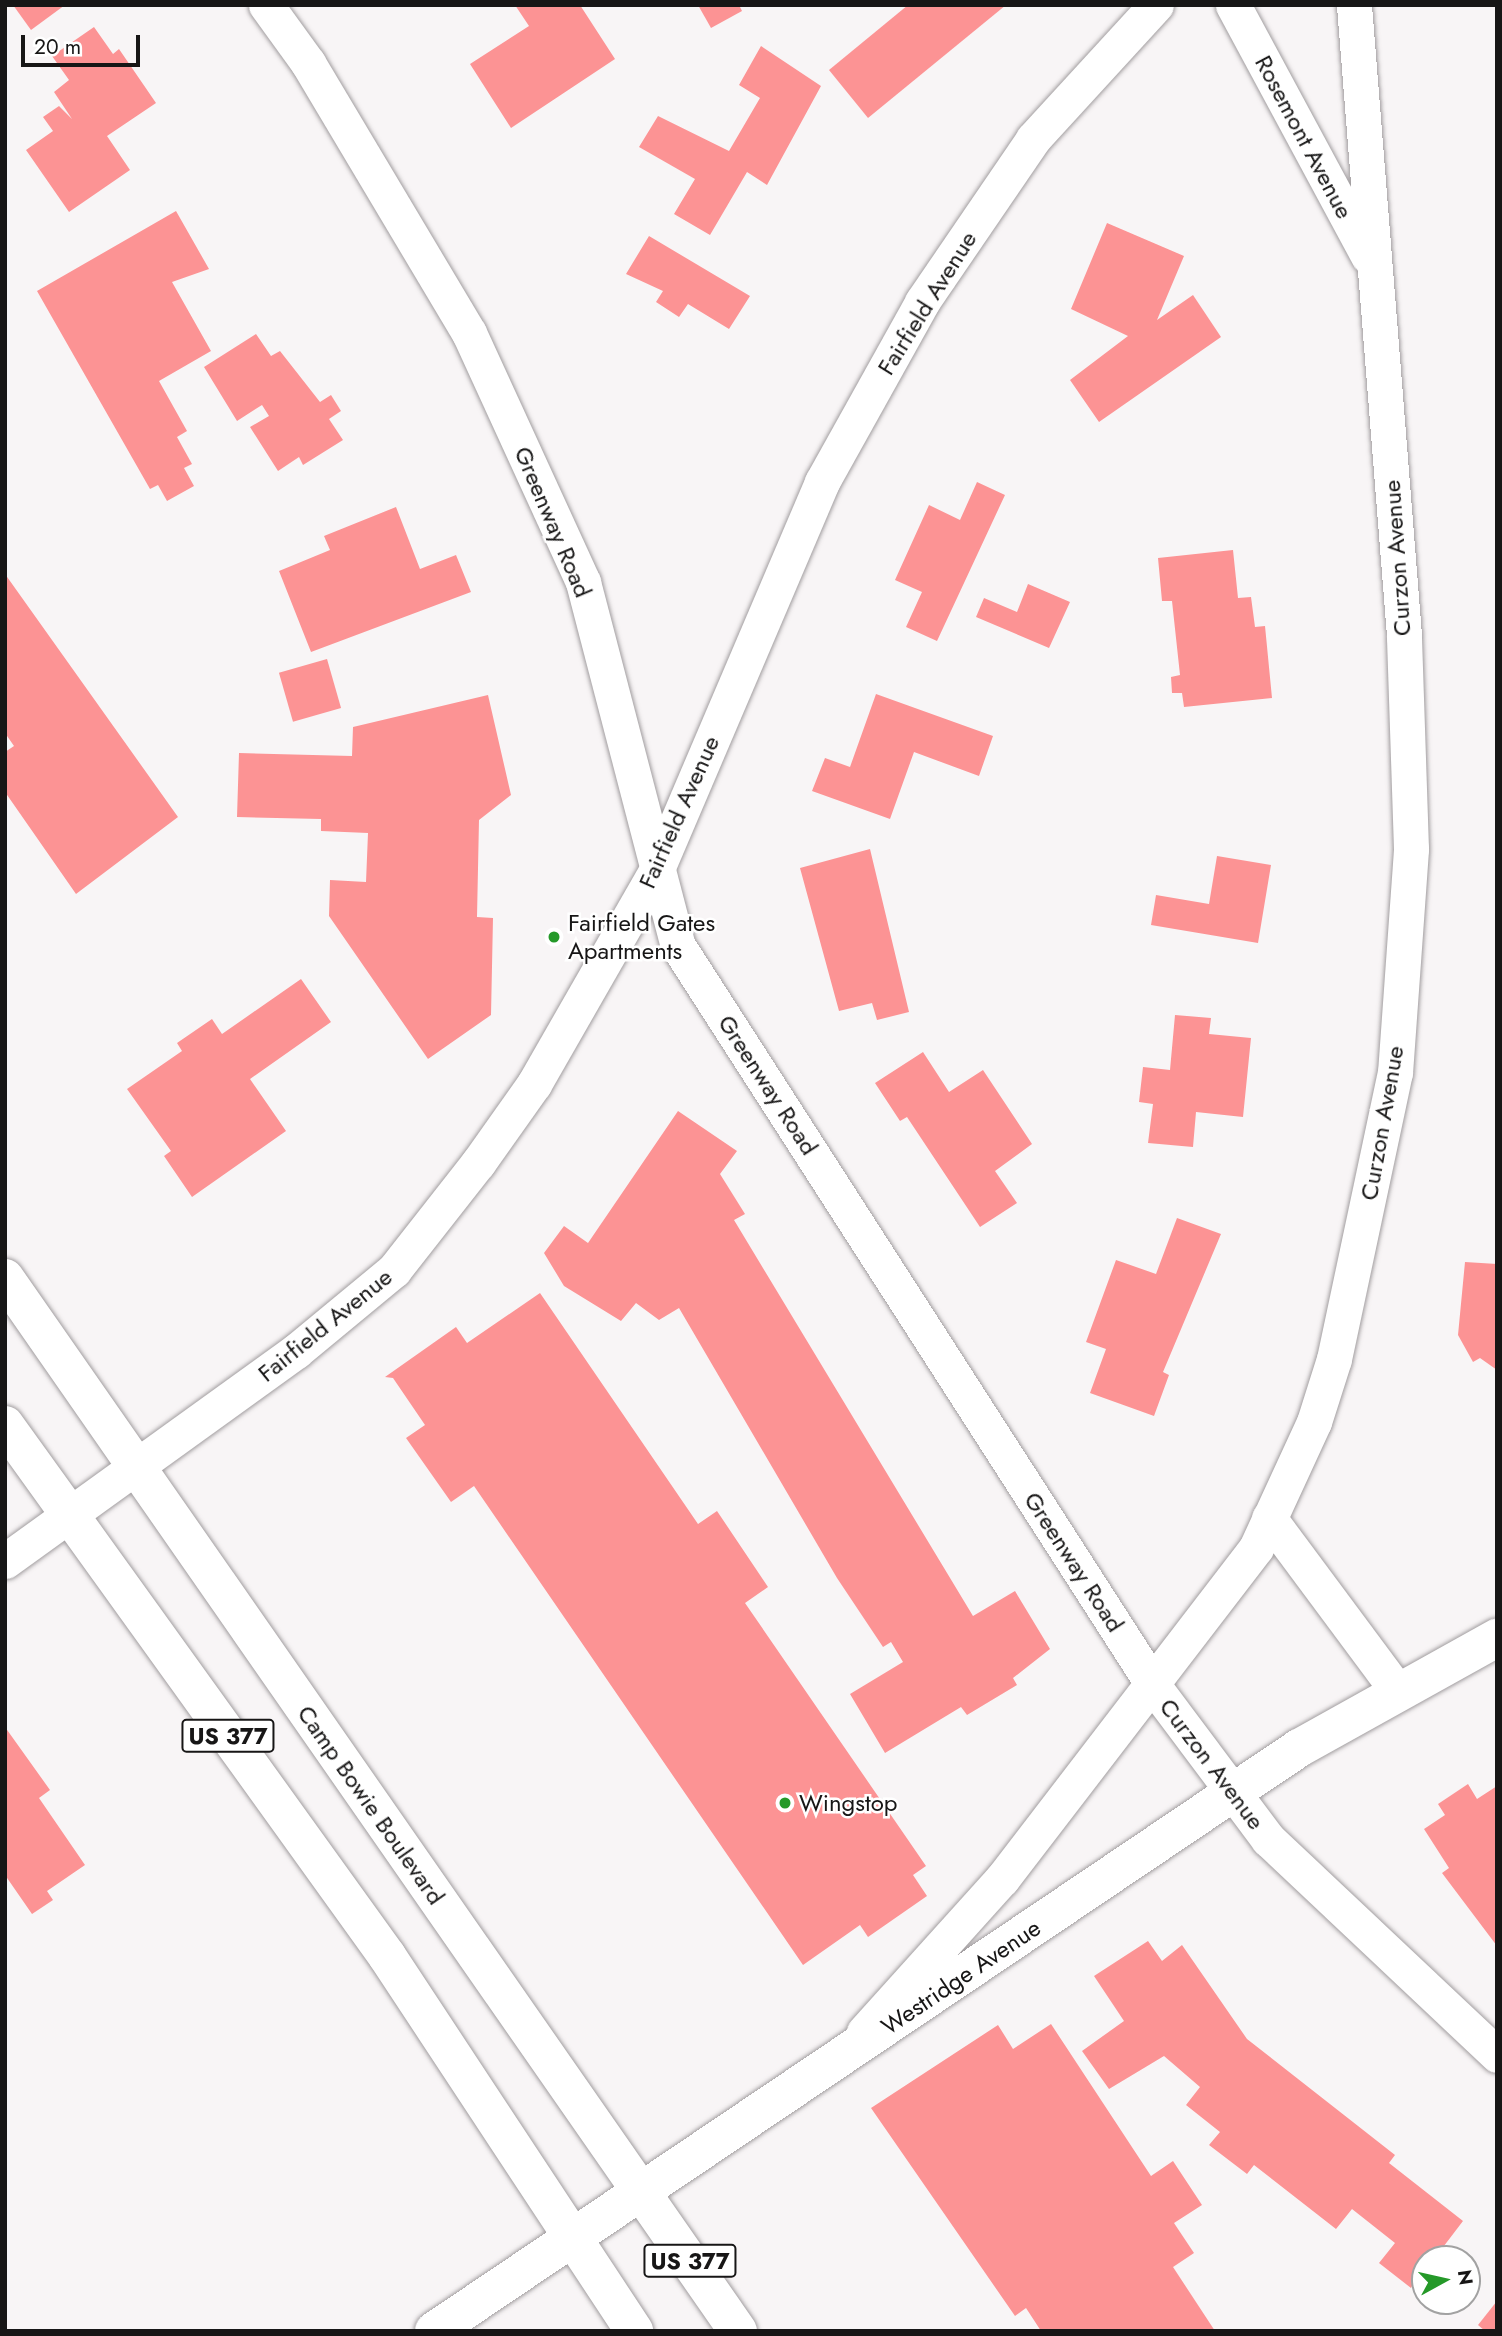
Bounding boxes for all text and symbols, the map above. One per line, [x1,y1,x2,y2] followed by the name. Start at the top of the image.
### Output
[24,21,144,65] scale bar
[34,32,81,62] text: 20 m
[1249,50,1359,224] street label: Rosemont Avenue
[871,226,983,380] street label: Fairfield Avenue
[508,442,598,602] street label: Greenway Road
[1377,479,1417,637] street label: Curzon Avenue
[633,731,725,893] street label: Fairfield Avenue
[568,909,715,965] place label: Fairfield Gates Apartments
[546,929,562,945] marker: Fairfield Gates Apartments
[712,1010,824,1160] street label: Greenway Road
[1354,1044,1410,1202] street label: Curzon Avenue
[252,1262,398,1388] street label: Fairfield Avenue
[1018,1487,1130,1637] street label: Greenway Road
[1153,1693,1271,1835] street label: Curzon Avenue
[291,1700,451,1910] street label: Camp Bowie Boulevard
[181,1716,275,1756] road number: US 377
[799,1789,897,1817] place label: Wingstop
[777,1795,793,1811] marker: Wingstop
[876,1913,1046,2041] street label: Westridge Avenue
[643,2242,737,2280] road number: US 377
[1411,2245,1481,2315] north arrow
[1451,2268,1480,2287] text: N

